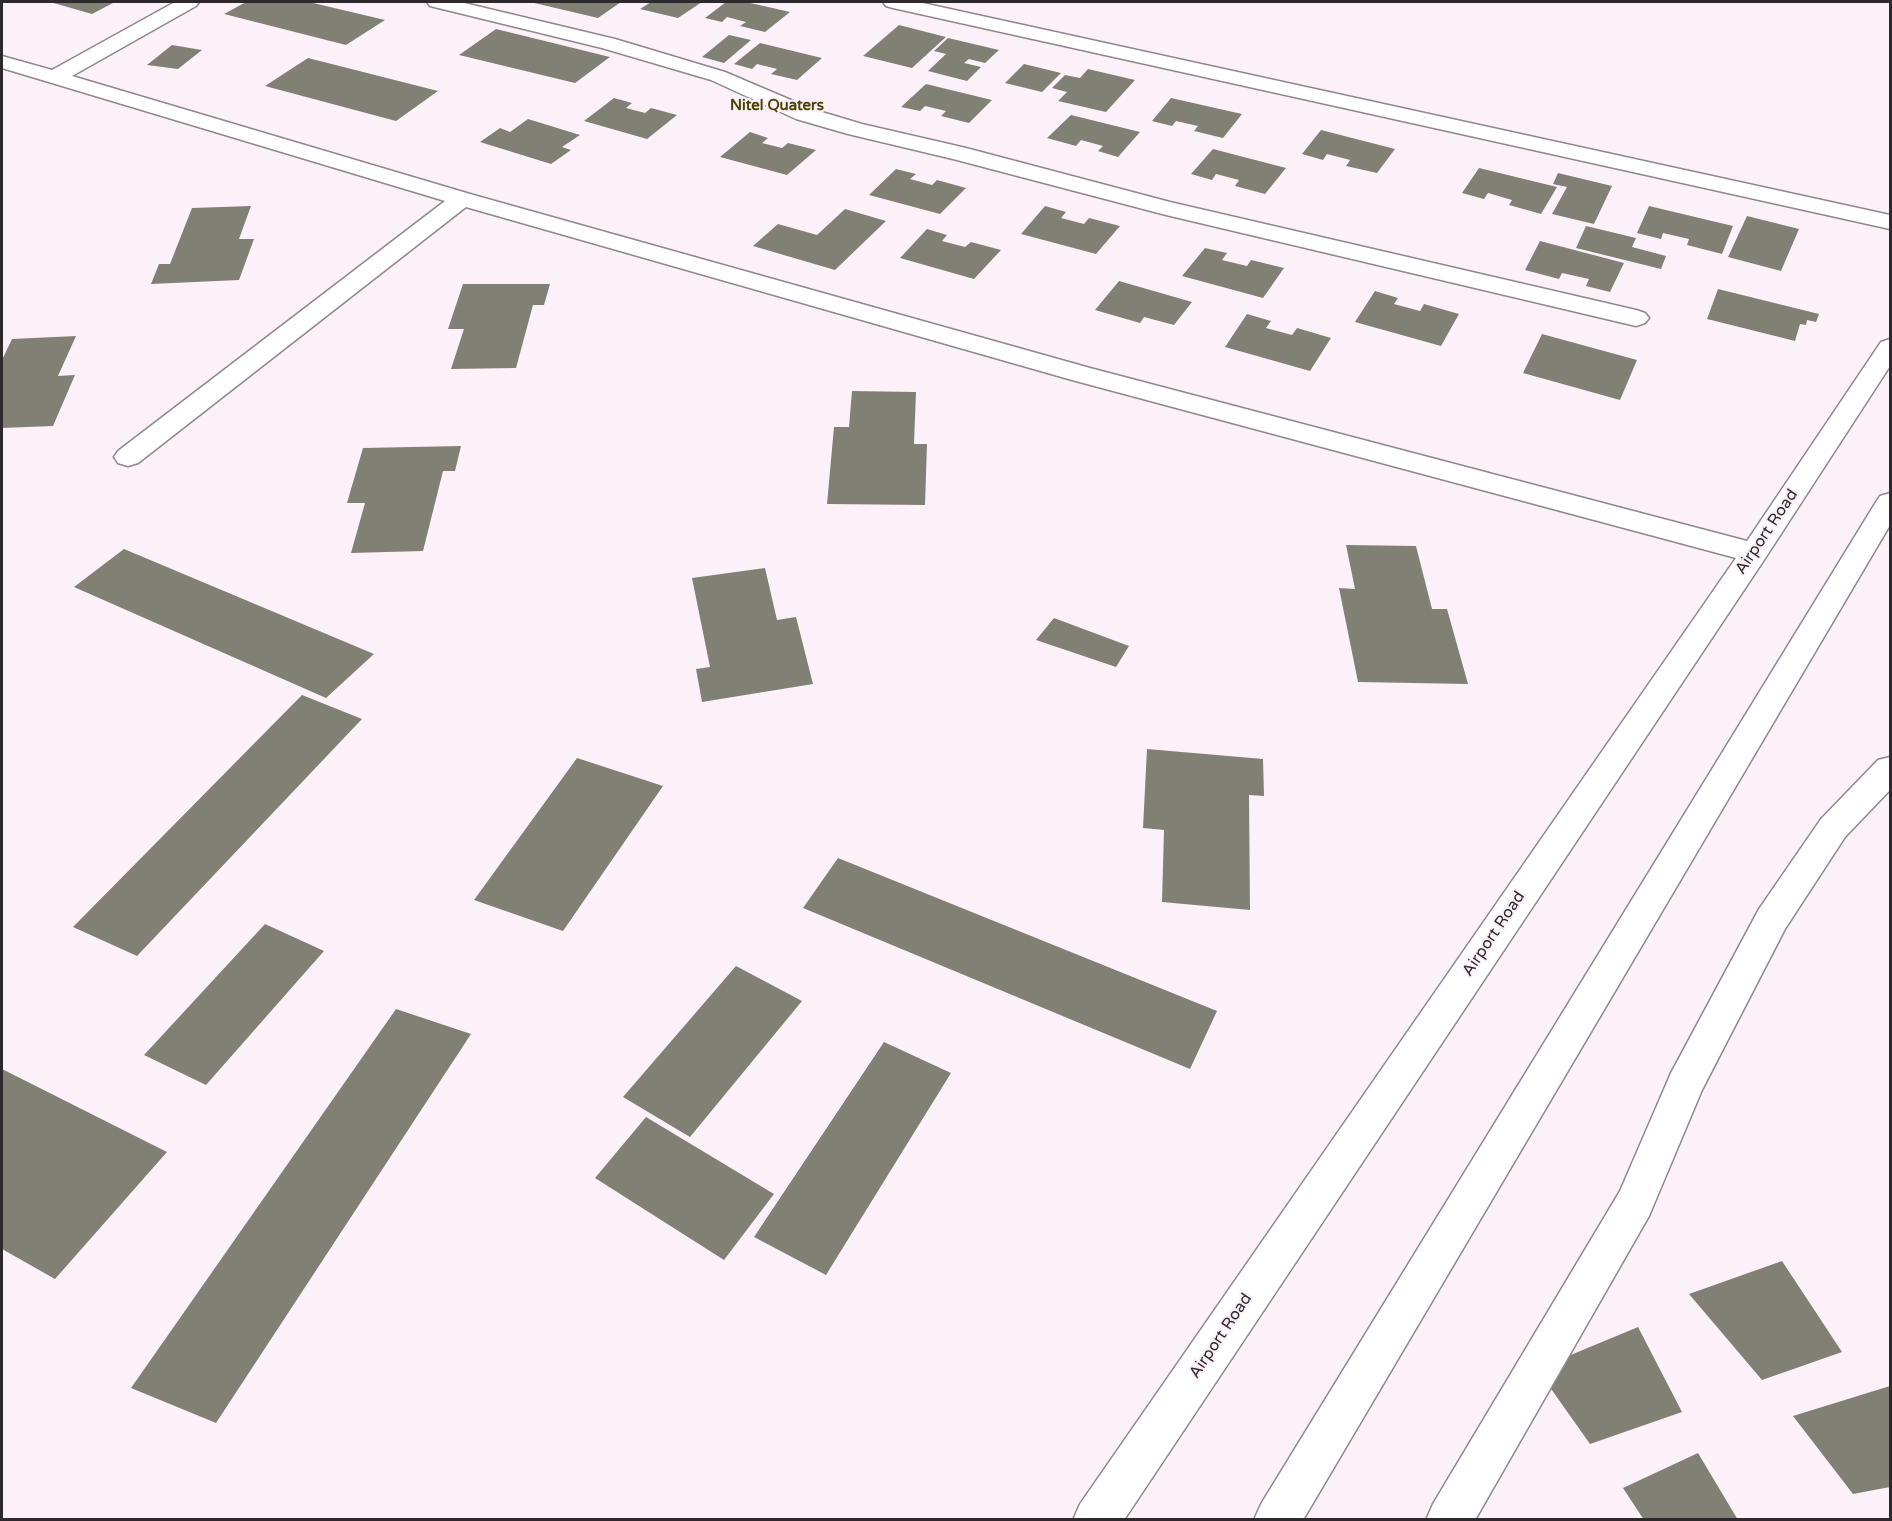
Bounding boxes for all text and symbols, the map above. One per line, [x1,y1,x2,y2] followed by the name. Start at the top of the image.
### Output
[730,97,824,115] district label: Nitel Quaters
[1732,486,1802,578] street label: Airport Road
[1459,888,1529,980] street label: Airport Road
[1186,1290,1256,1382] street label: Airport Road

